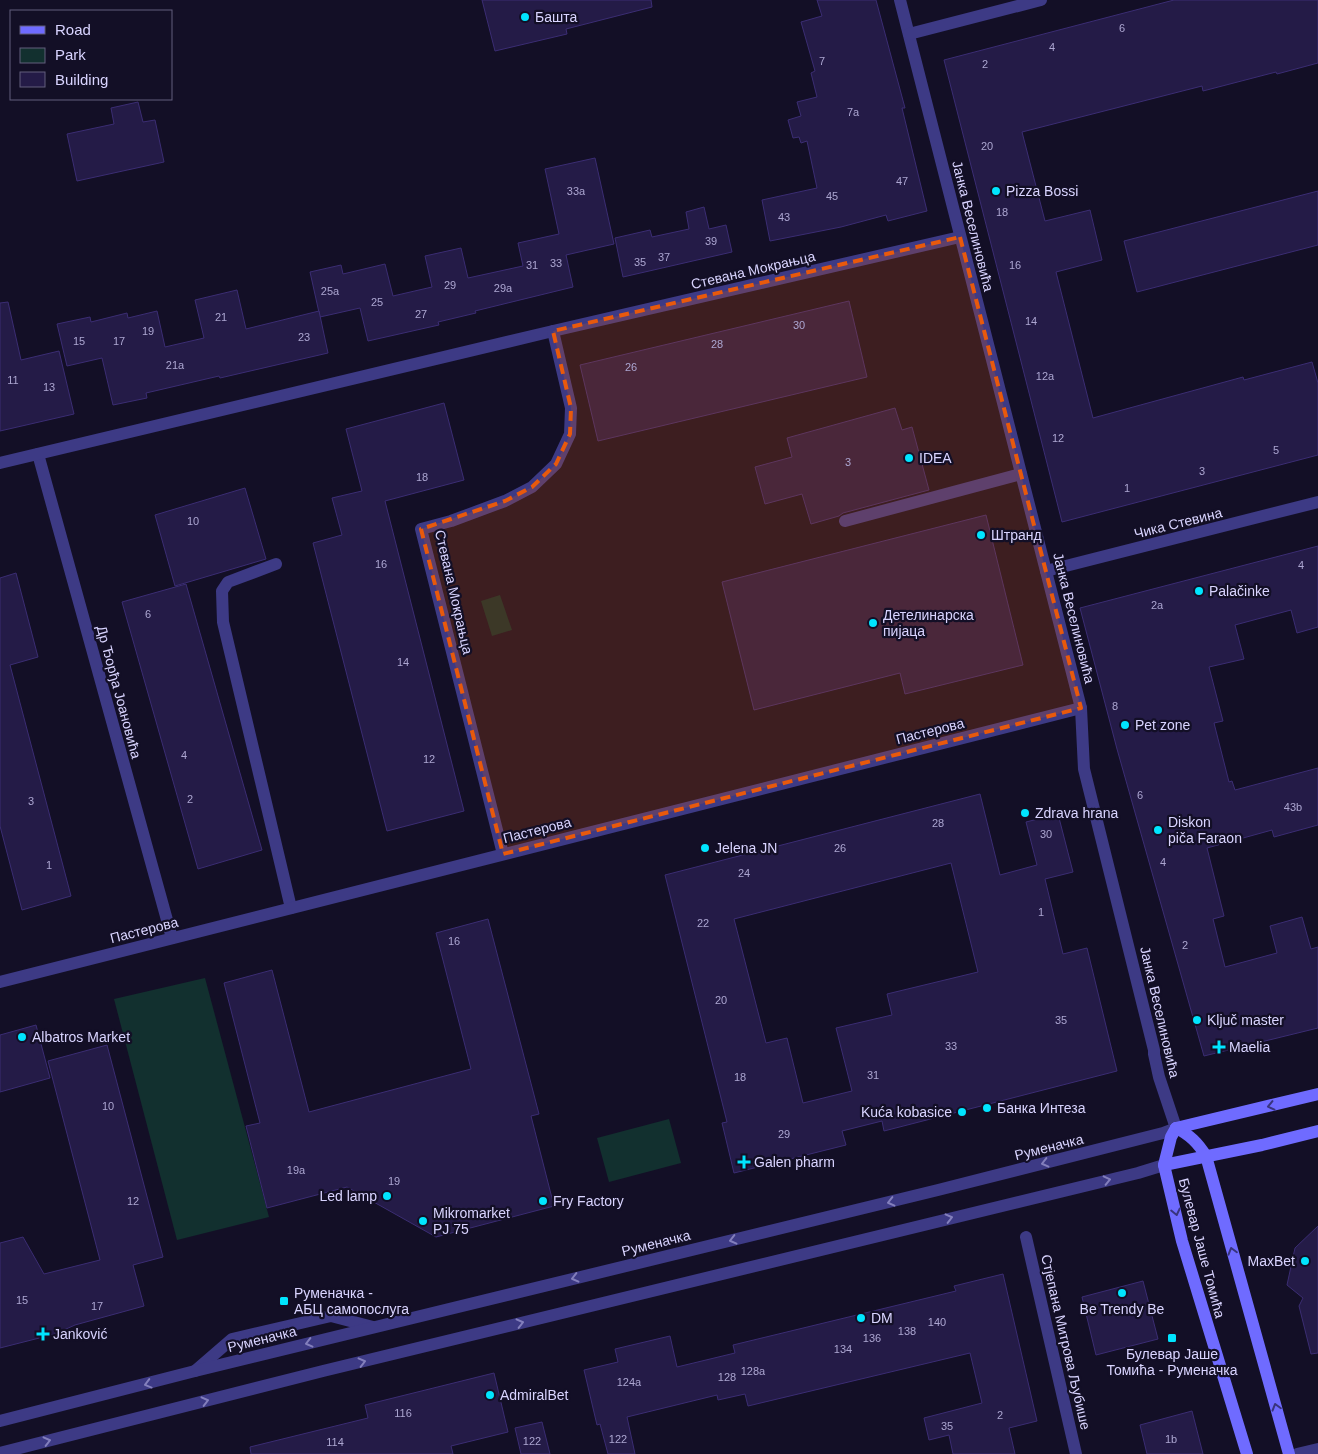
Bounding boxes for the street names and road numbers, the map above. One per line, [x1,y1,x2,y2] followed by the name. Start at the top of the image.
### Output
[949,159,997,293] street label: Јанка Веселиновића
[689,248,817,292] street label: Стевана Мокрањца
[1132,504,1224,542] street label: Чика Стевина
[432,528,476,656] street label: Стевана Мокрањца
[1050,551,1098,685] street label: Јанка Веселиновића
[94,624,145,761] street label: Др Ђорђа Јоановића
[894,715,966,747] street label: Пастерова
[501,814,573,846] street label: Пастерова
[108,914,180,946] street label: Пастерова
[1137,945,1183,1079] street label: Јанка Веселиновића
[1013,1131,1085,1163] street label: Руменачка
[1176,1176,1228,1320] street label: Булевар Јаше Томића
[620,1227,692,1259] street label: Руменачка
[1038,1253,1094,1431] street label: Стјепана Митрова Љубише
[226,1323,298,1355] street label: Руменачка

